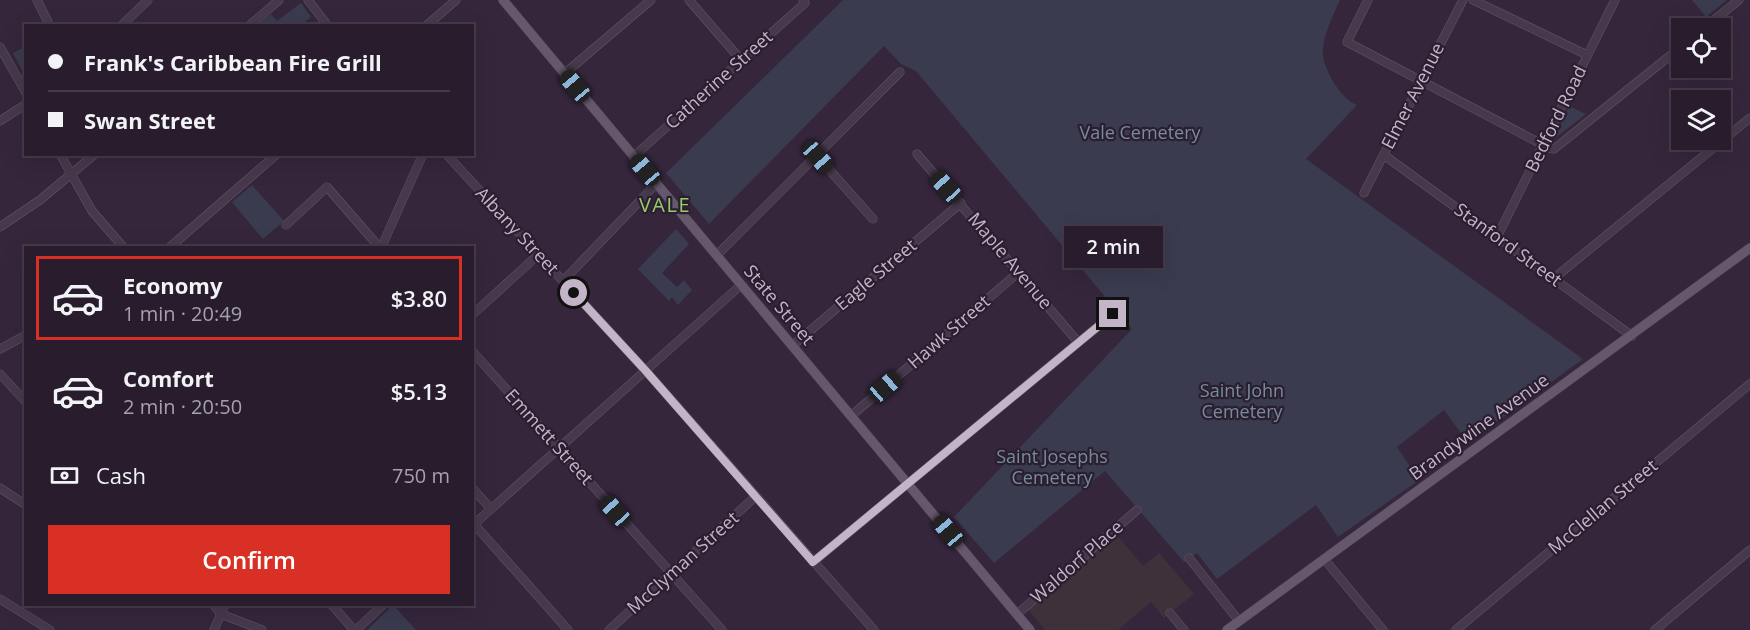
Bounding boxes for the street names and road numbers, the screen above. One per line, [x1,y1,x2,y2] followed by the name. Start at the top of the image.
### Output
[659,25,777,134] street label: Catherine Street
[1375,38,1449,153] street label: Elmer Avenue
[1519,61,1591,176] street label: Bedford Road
[471,181,565,279] street label: Albany Street
[1450,197,1567,291] street label: Stanford Street
[963,207,1058,314] street label: Maple Avenue
[830,233,921,315] street label: Eagle Street
[739,259,820,350] street label: State Street
[902,289,995,374] street label: Hawk Street
[1404,367,1553,485] street label: Brandywine Avenue
[500,383,599,489] street label: Emmett Street
[1543,453,1662,559] street label: McClellan Street
[621,506,743,619] street label: McClyman Street
[1025,514,1128,608] street label: Waldorf Place

